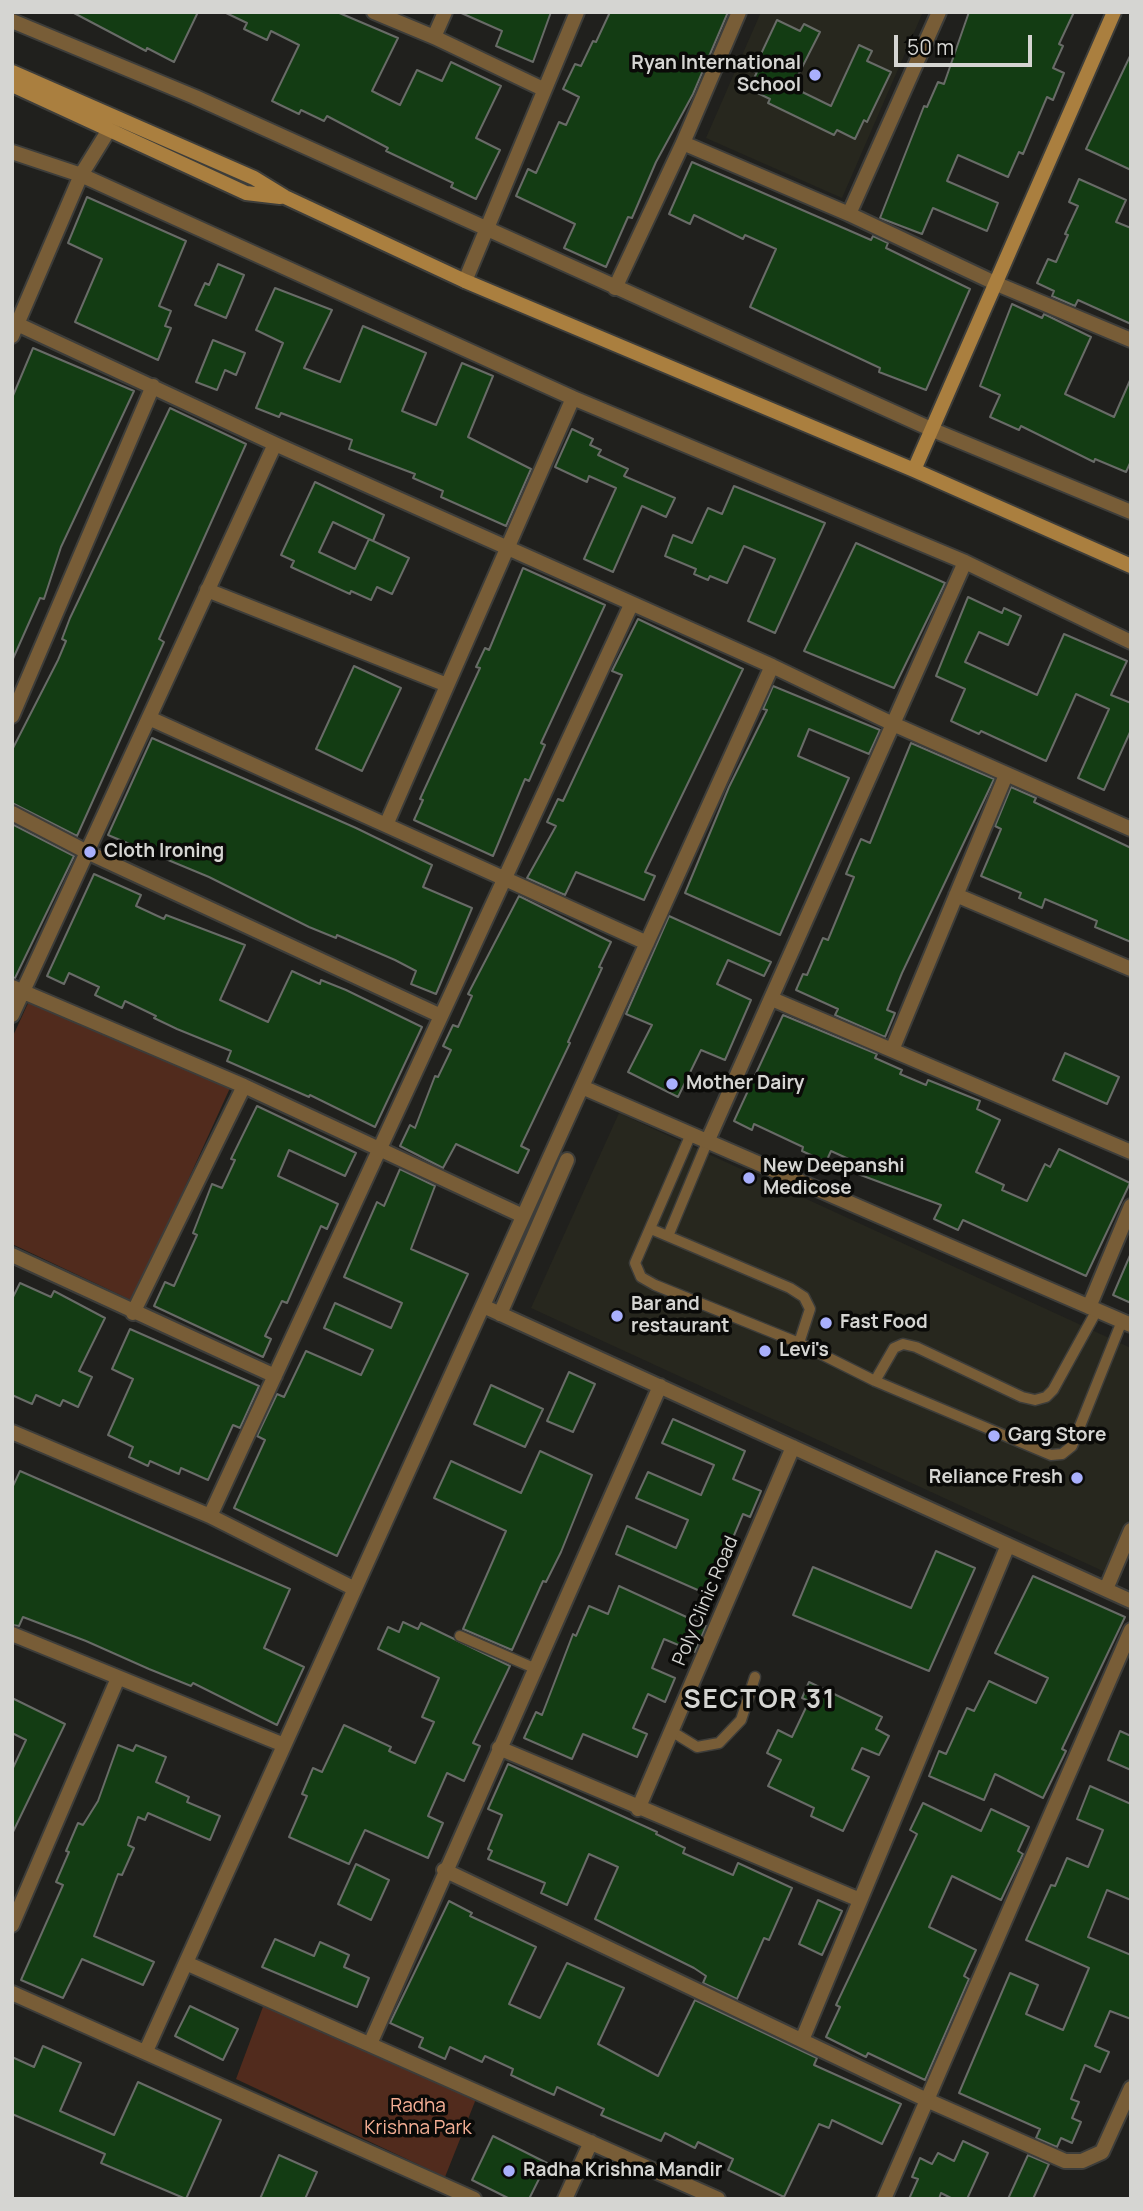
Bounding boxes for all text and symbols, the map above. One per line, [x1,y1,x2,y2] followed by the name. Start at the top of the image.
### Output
[898,21,1036,65] scale bar
[907,33,954,61] text: 50 m
[631,53,801,97] place label: Ryan International School
[807,67,823,83] marker: Ryan International School
[104,841,224,863] place label: Cloth Ironing
[82,844,98,860] marker: Cloth Ironing
[686,1073,804,1095] place label: Mother Dairy
[664,1076,680,1092] marker: Mother Dairy
[763,1156,905,1200] place label: New Deepanshi Medicose
[741,1170,757,1186] marker: New Deepanshi Medicose
[631,1294,730,1338] place label: Bar and restaurant
[609,1308,625,1324] marker: Bar and restaurant
[840,1312,928,1334] place label: Fast Food
[818,1315,834,1331] marker: Fast Food
[779,1340,829,1362] place label: Levi's
[757,1343,773,1359] marker: Levi's
[1008,1425,1106,1447] place label: Garg Store
[986,1428,1002,1444] marker: Garg Store
[929,1467,1063,1489] place label: Reliance Fresh
[1069,1470,1085,1486] marker: Reliance Fresh
[668,1533,744,1669] street label: Poly Clinic Road
[685,1685,835,1717] district label: SECTOR 31
[364,2096,472,2140] park label: Radha Krishna Park
[523,2160,722,2182] place label: Radha Krishna Mandir
[501,2163,517,2179] marker: Radha Krishna Mandir

